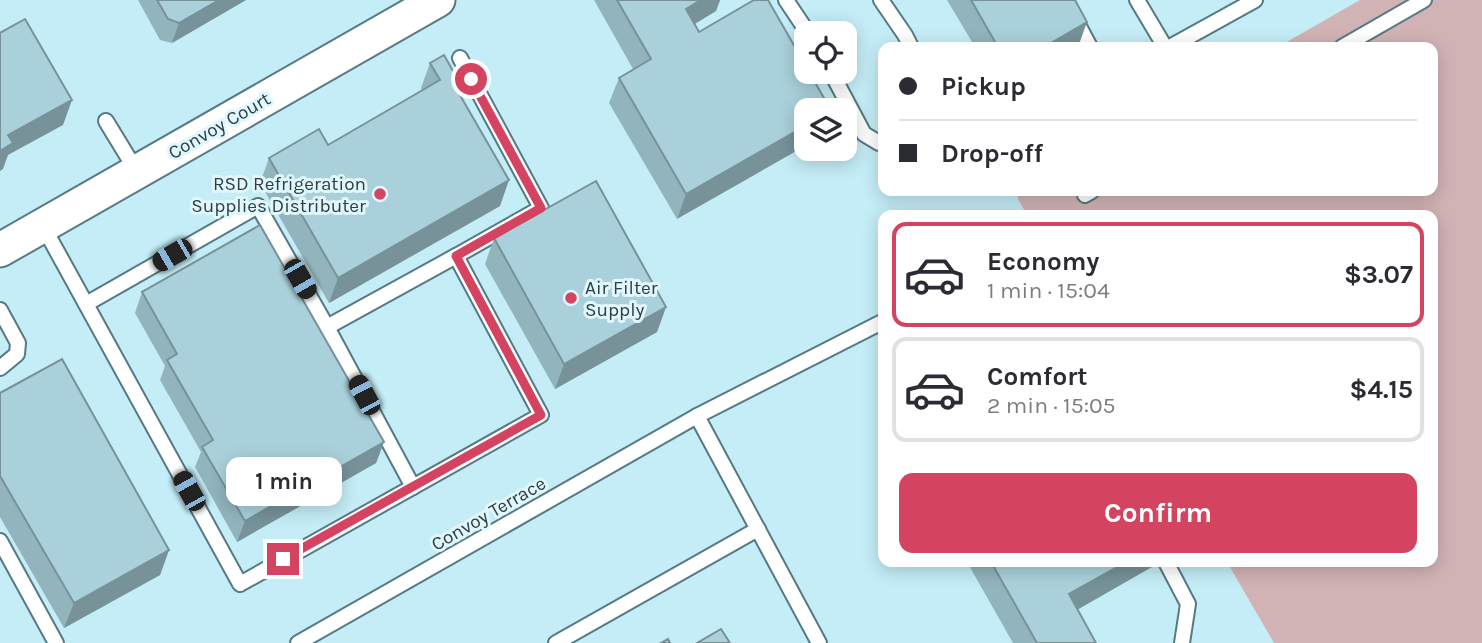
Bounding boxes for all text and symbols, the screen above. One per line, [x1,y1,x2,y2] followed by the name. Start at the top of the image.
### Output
[794,21,857,161] map controls
[794,21,857,84] button: locate
[455,63,487,95] route start
[941,71,1026,102] text: Pickup
[164,88,275,164] street label: Convoy Court
[794,98,857,161] button: layers
[941,138,1043,169] text: Drop-off
[191,173,366,217] place label: RSD Refrigeration Supplies Distributer
[372,186,388,202] marker: RSD Refrigeration Supplies Distributer
[149,235,196,275] car
[903,243,966,306] icon: car
[987,246,1099,277] text: Economy
[281,256,320,302] car
[1344,259,1413,290] text: $3.07
[585,277,658,321] place label: Air Filter Supply
[987,277,1110,304] text: 1 min · 15:04
[563,290,579,306] marker: Air Filter Supply
[903,358,966,421] icon: car
[987,361,1088,392] text: Comfort
[345,372,384,418] car
[1350,374,1413,405] text: $4.15
[987,392,1116,419] text: 2 min · 15:05
[225,458,341,506] callout: 1 min
[170,468,209,514] car
[255,468,313,495] text: 1 min
[427,472,550,555] street label: Convoy Terrace
[899,473,1417,553] button: Confirm
[267,543,299,575] route end

